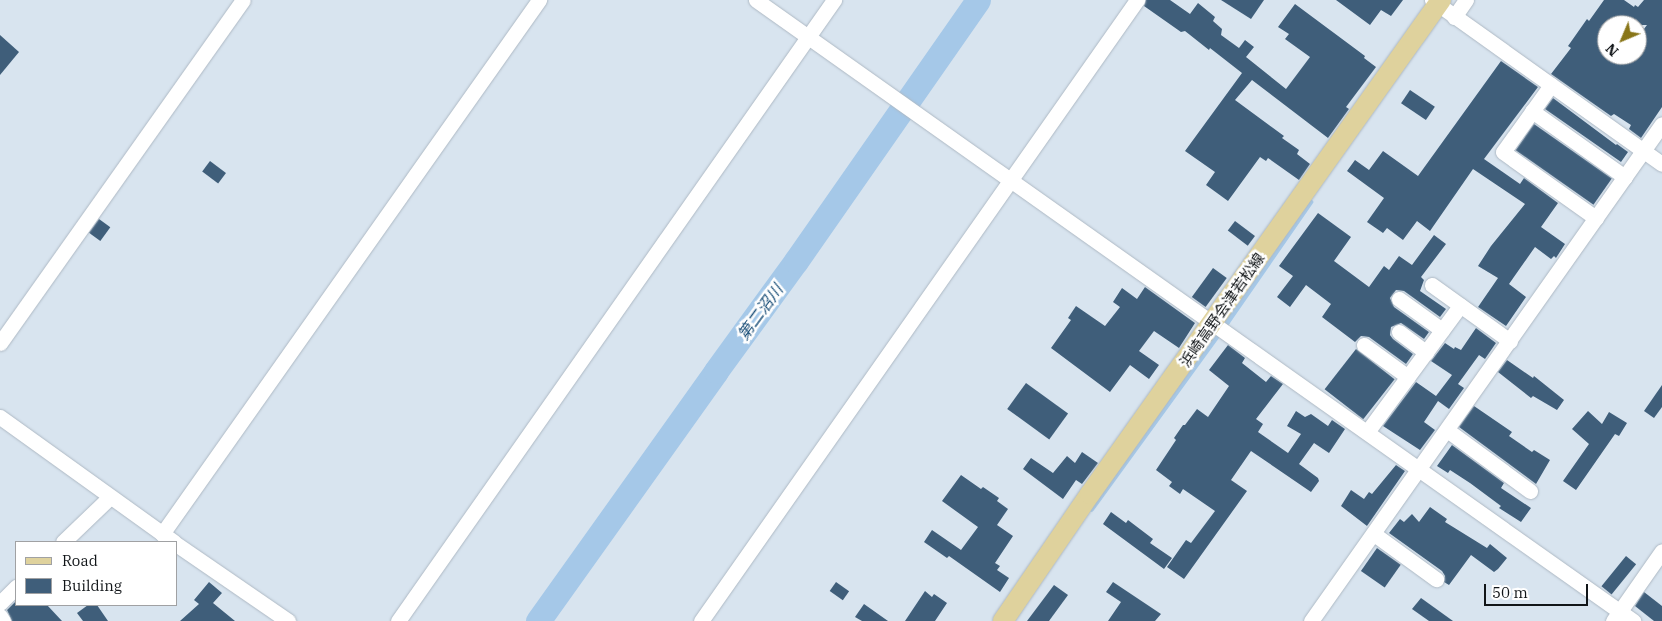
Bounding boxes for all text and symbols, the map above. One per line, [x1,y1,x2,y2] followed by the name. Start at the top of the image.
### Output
[1597,15,1647,65] north arrow
[1602,40,1622,60] text: N
[1176,250,1268,370] street label: 浜崎高野会津若松線
[733,280,787,344] water label: 第二沼川
[15,541,178,606] legend
[62,551,98,570] text: Road
[1487,574,1591,606] scale bar
[62,576,122,595] text: Building
[1492,583,1528,602] text: 50 m

